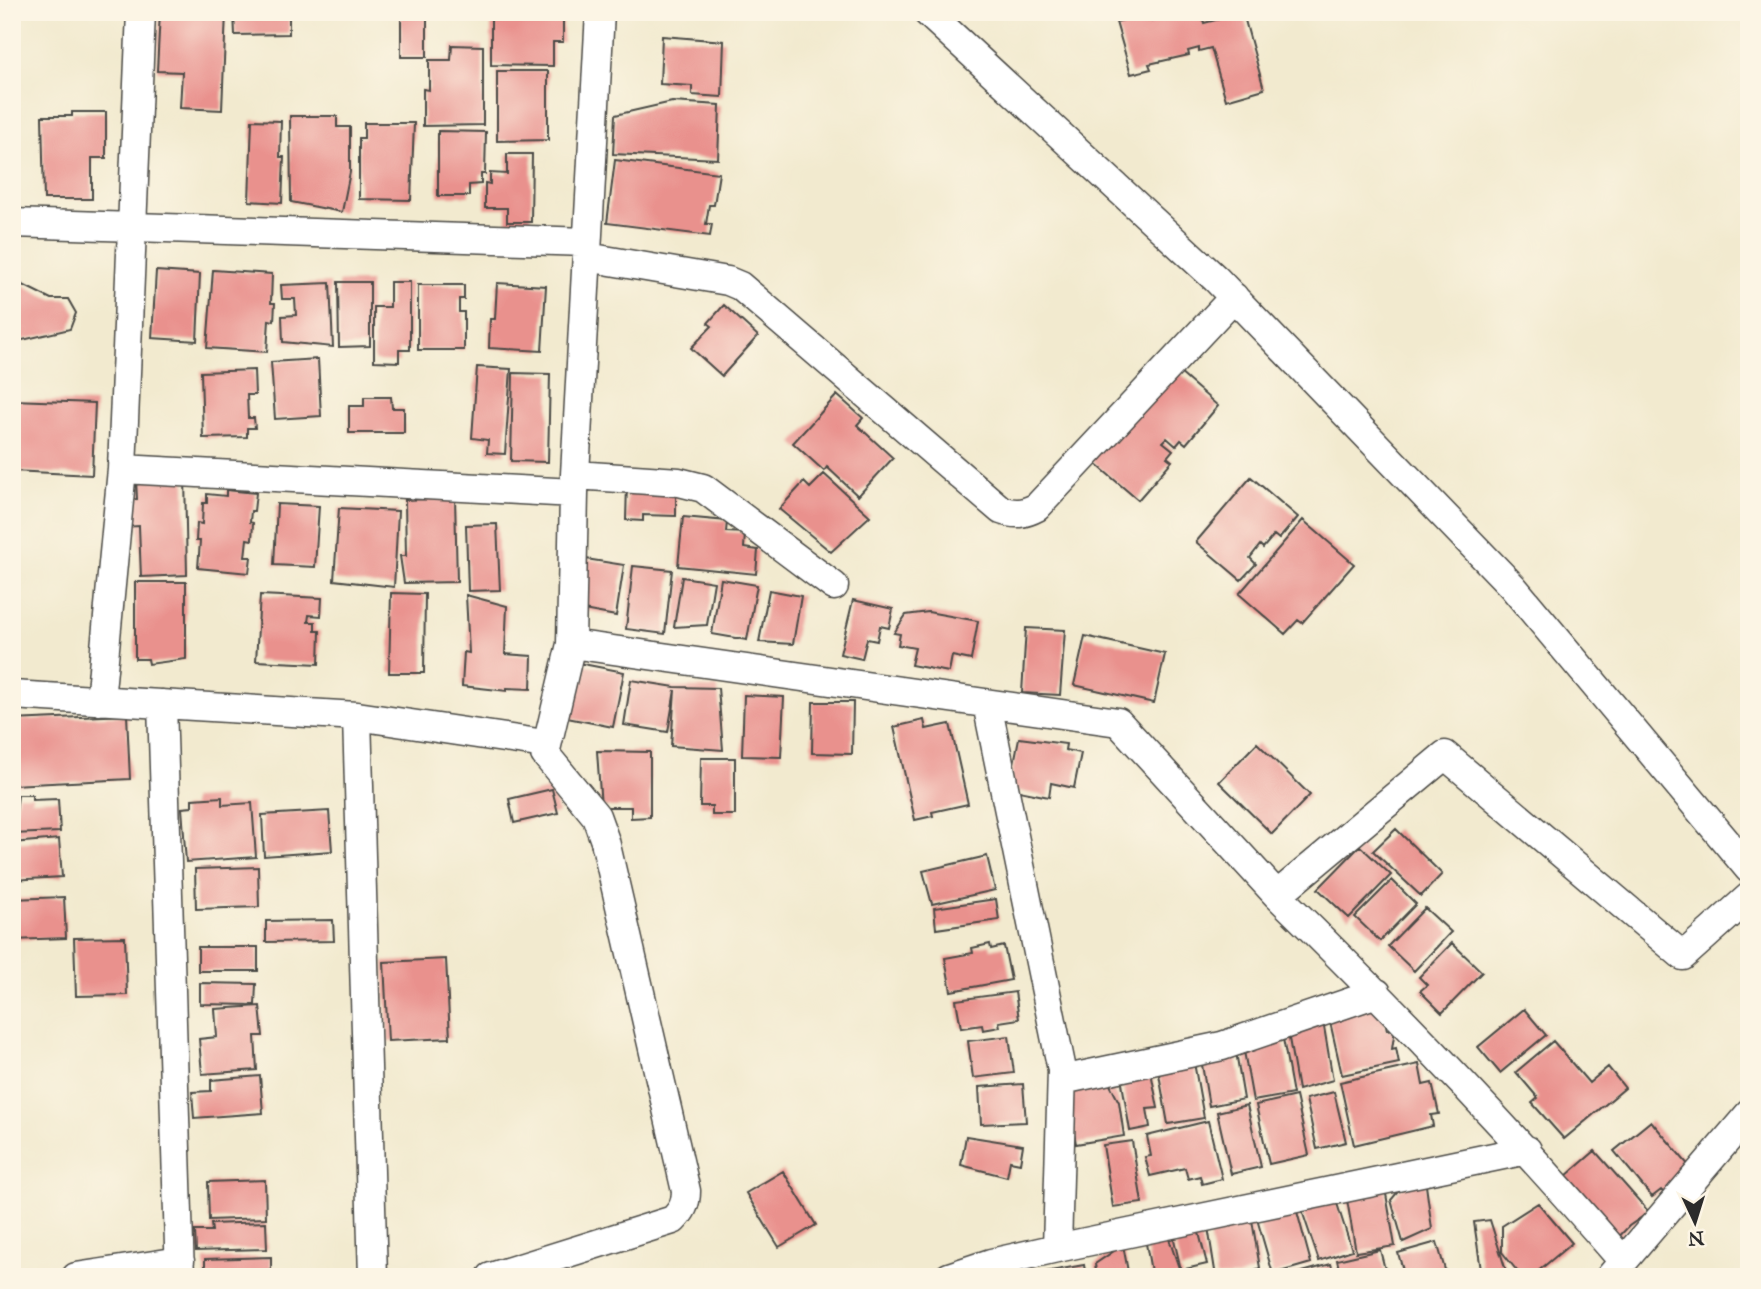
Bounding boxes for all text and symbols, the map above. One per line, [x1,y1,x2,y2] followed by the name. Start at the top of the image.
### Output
[1660,1188,1730,1258] north arrow
[1687,1226,1705,1250] text: N

